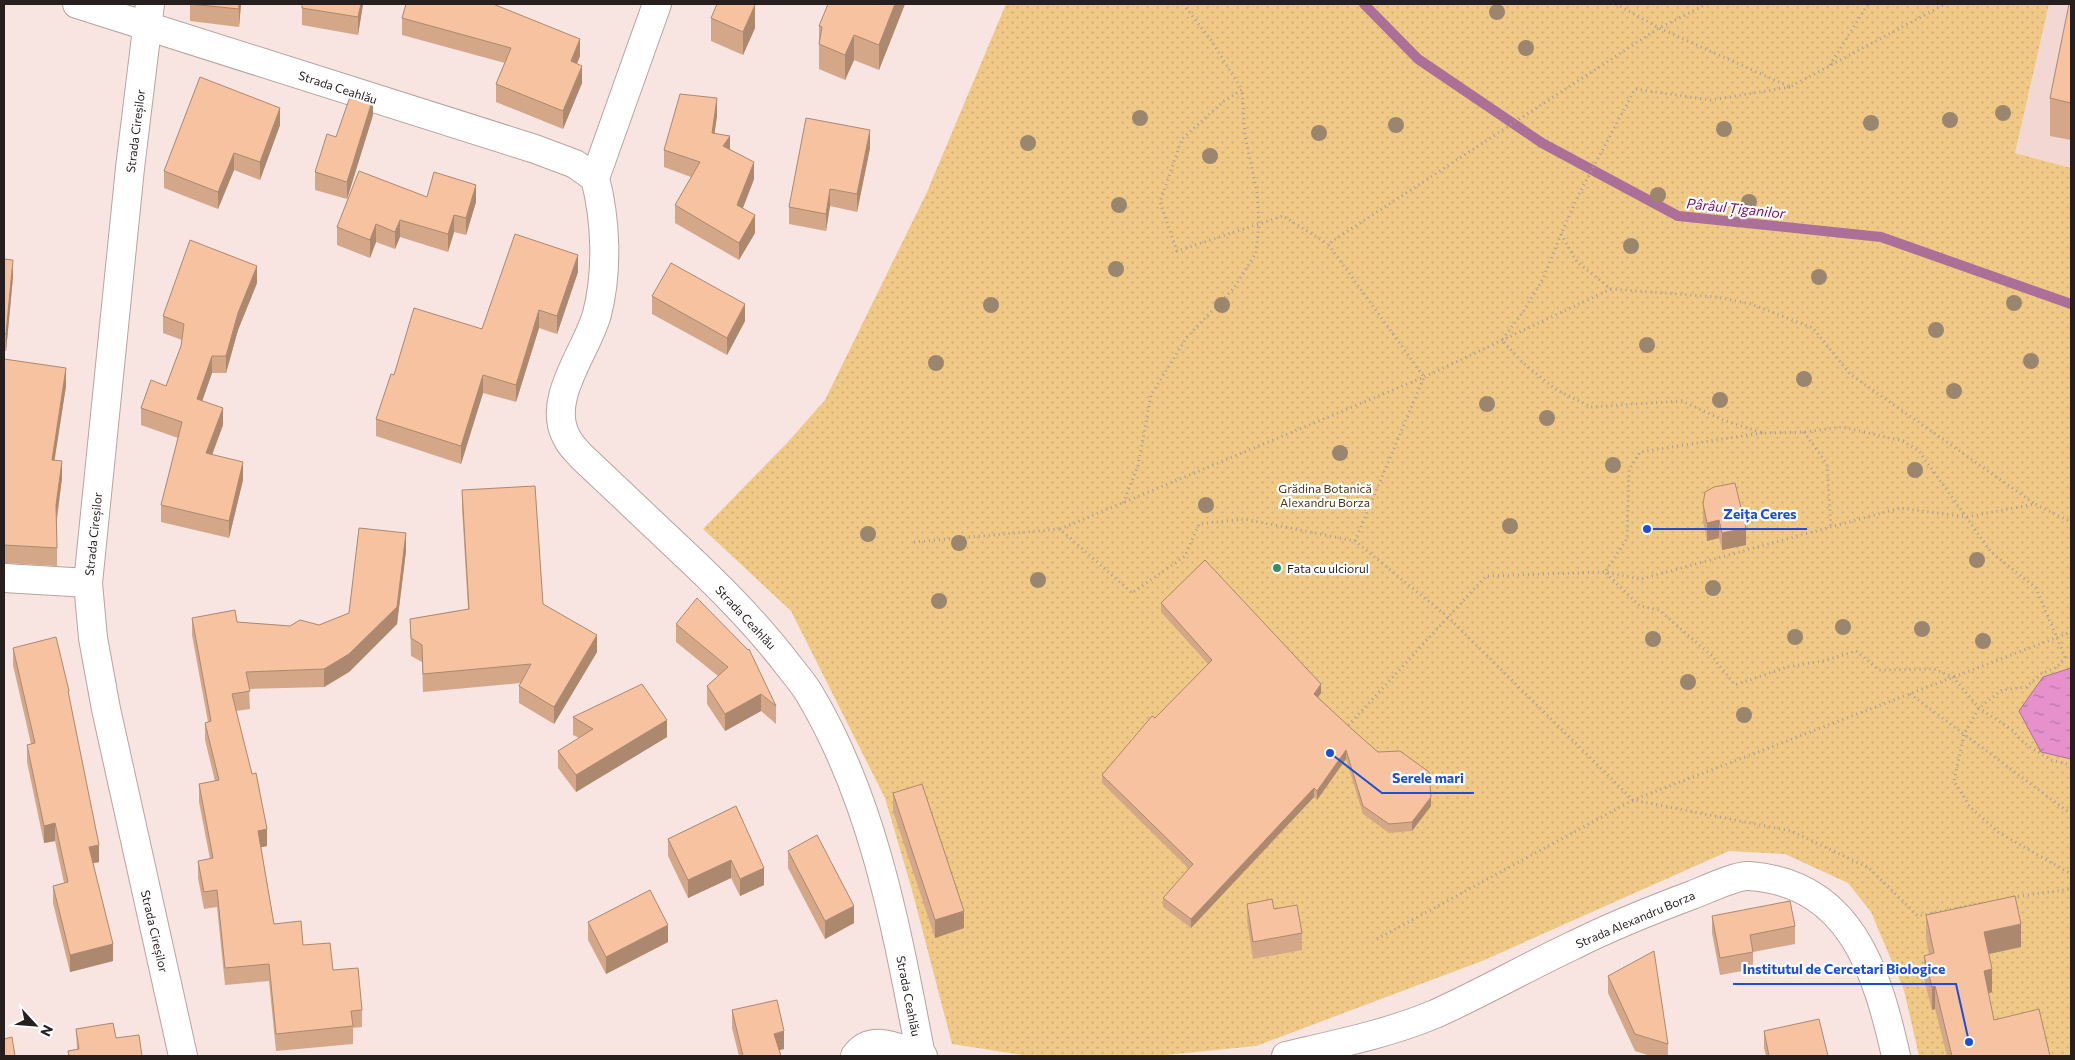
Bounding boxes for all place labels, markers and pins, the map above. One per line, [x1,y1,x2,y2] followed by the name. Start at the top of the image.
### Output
[1713,500,1807,529] callout: Zeița Ceres
[1287,561,1369,575] place label: Fata cu ulciorul
[1271,562,1283,574] marker: Fata cu ulciorul
[1382,764,1474,793] callout: Serele mari
[1733,955,1956,984] callout: Institutul de Cercetari Biologice

